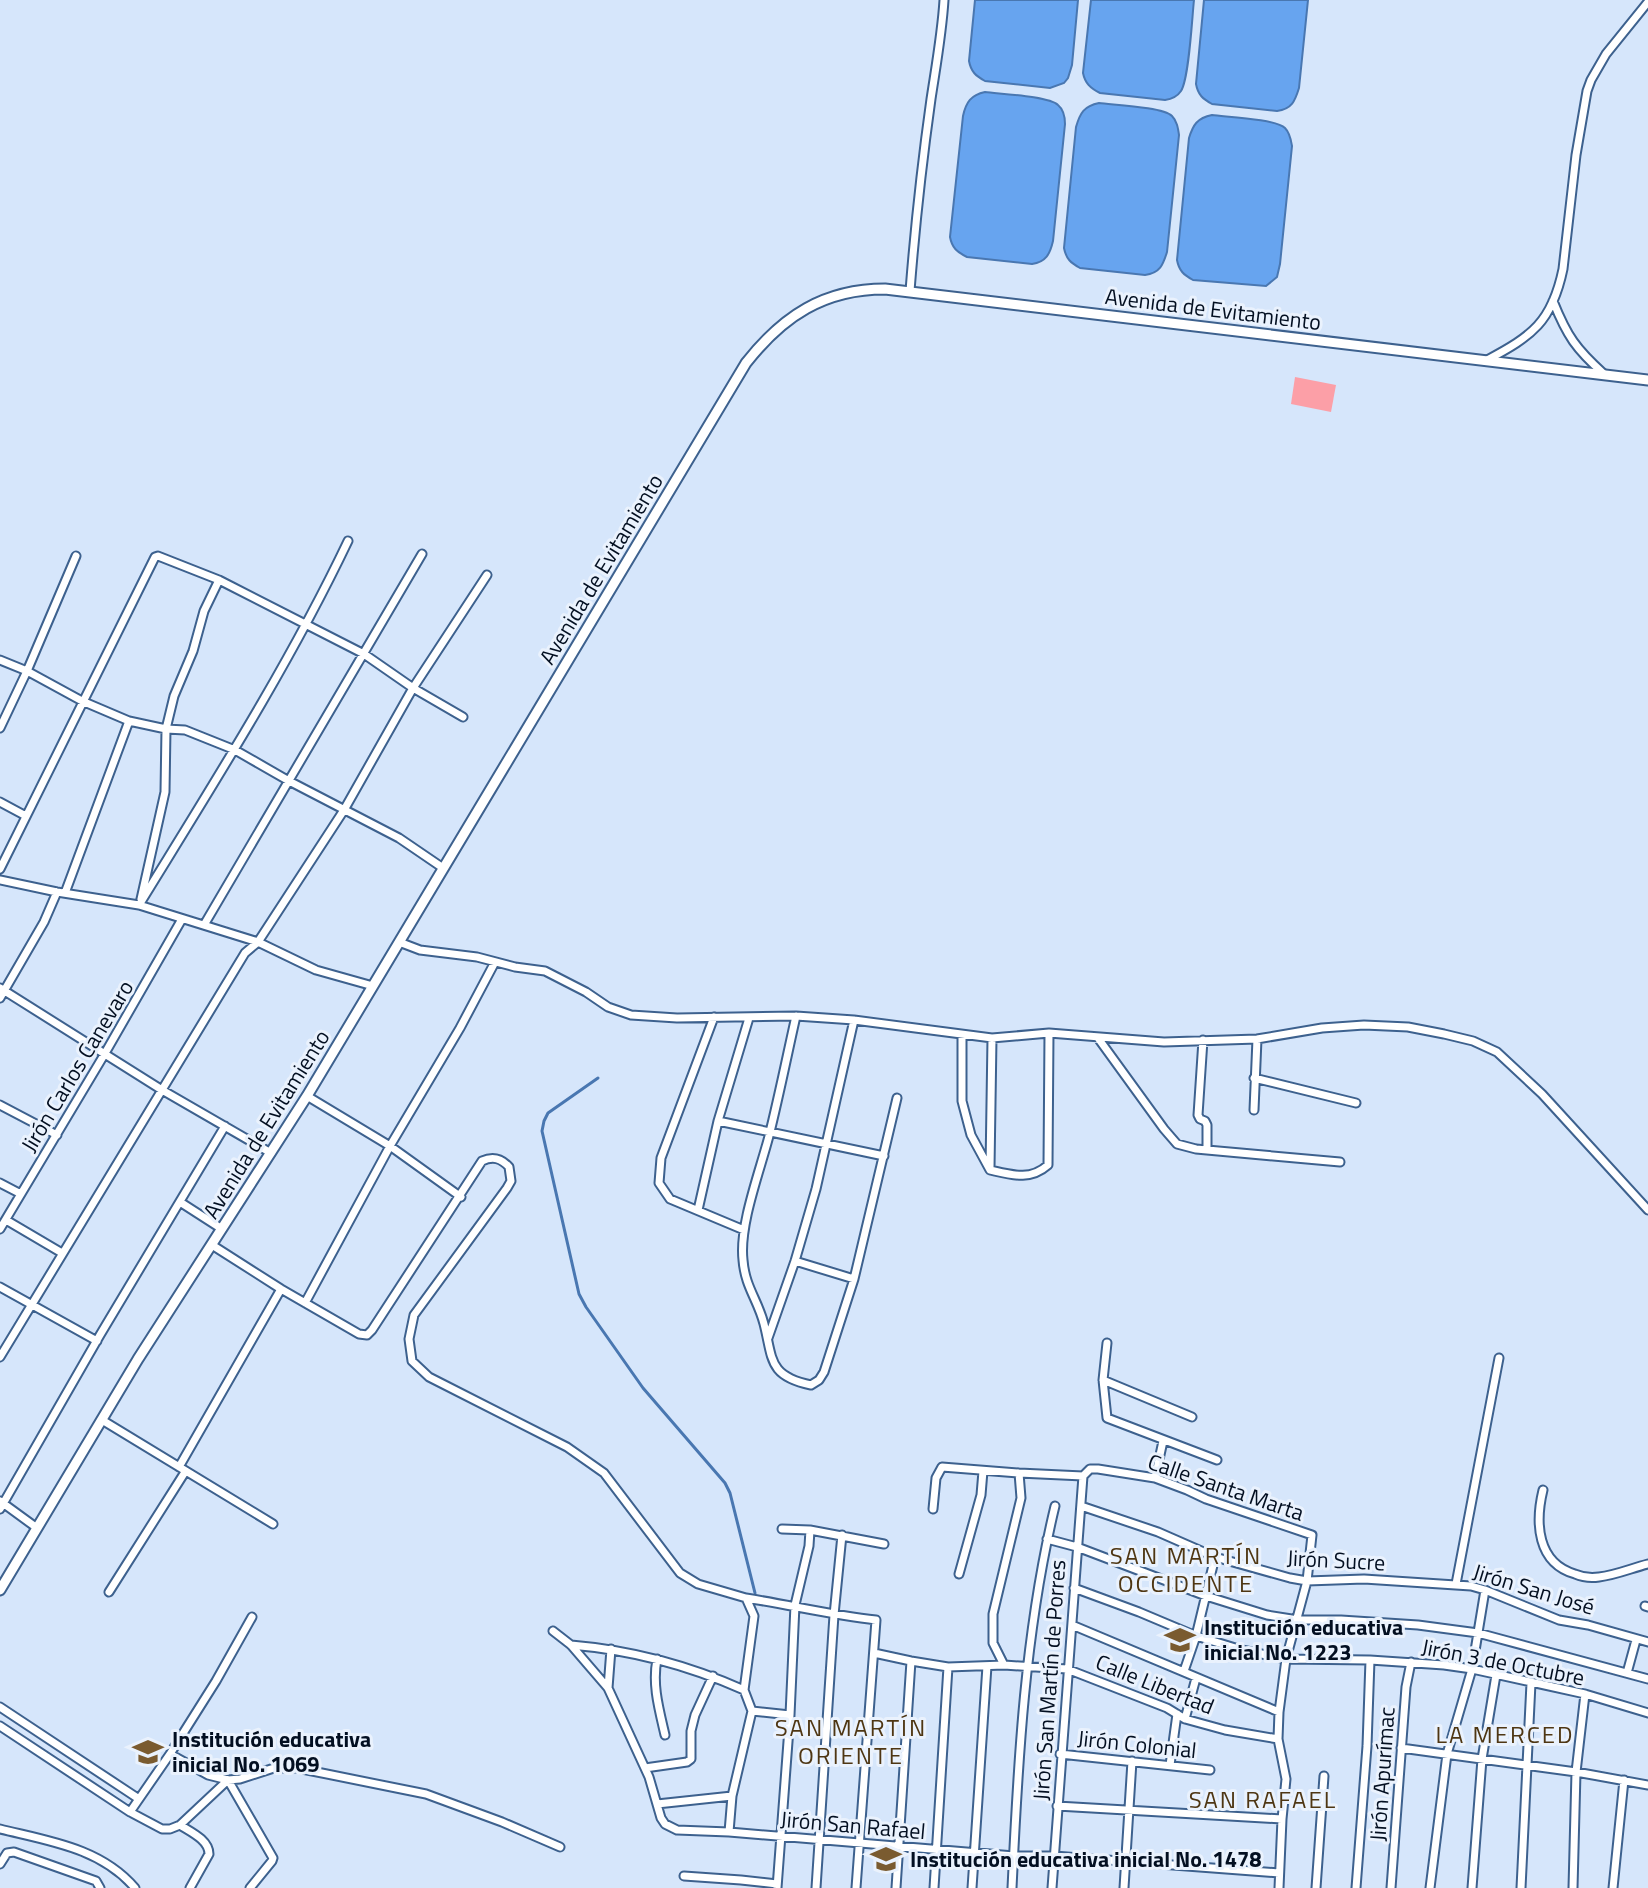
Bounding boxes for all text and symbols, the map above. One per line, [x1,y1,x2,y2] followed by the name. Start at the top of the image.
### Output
[1103,279,1323,339] street label: Avenida de Evitamiento
[530,467,672,671] street label: Avenida de Evitamiento
[12,974,142,1158] street label: Jirón Carlos Canevaro
[194,1023,338,1225] street label: Avenida de Evitamiento
[1143,1444,1309,1530] street label: Calle Santa Marta
[1110,1537,1262,1601] district label: SAN MARTÍN OCCIDENTE
[1286,1540,1386,1580] street label: Jirón Sucre
[1469,1554,1599,1624] street label: Jirón San José
[1024,1558,1074,1802] street label: Jirón San Martín de Porres
[1204,1610,1403,1669] place label: Institución educativa inicial No. 1223
[1163,1623,1197,1657] school or university icon: Institución educativa inicial No. 1223
[1419,1630,1587,1694] street label: Jirón 3 de Octubre
[1091,1645,1219,1723] street label: Calle Libertad
[1360,1706,1404,1842] street label: Jirón Apurímac
[775,1709,927,1773] district label: SAN MARTÍN ORIENTE
[1435,1716,1575,1752] district label: LA MERCED
[1076,1721,1198,1767] street label: Jirón Colonial
[172,1722,371,1781] place label: Institución educativa inicial No. 1069
[131,1735,165,1769] school or university icon: Institución educativa inicial No. 1069
[1189,1781,1337,1817] district label: SAN RAFAEL
[779,1802,927,1848] street label: Jirón San Rafael
[869,1842,903,1876] school or university icon: Institución educativa inicial No. 1478
[910,1842,1262,1876] place label: Institución educativa inicial No. 1478

